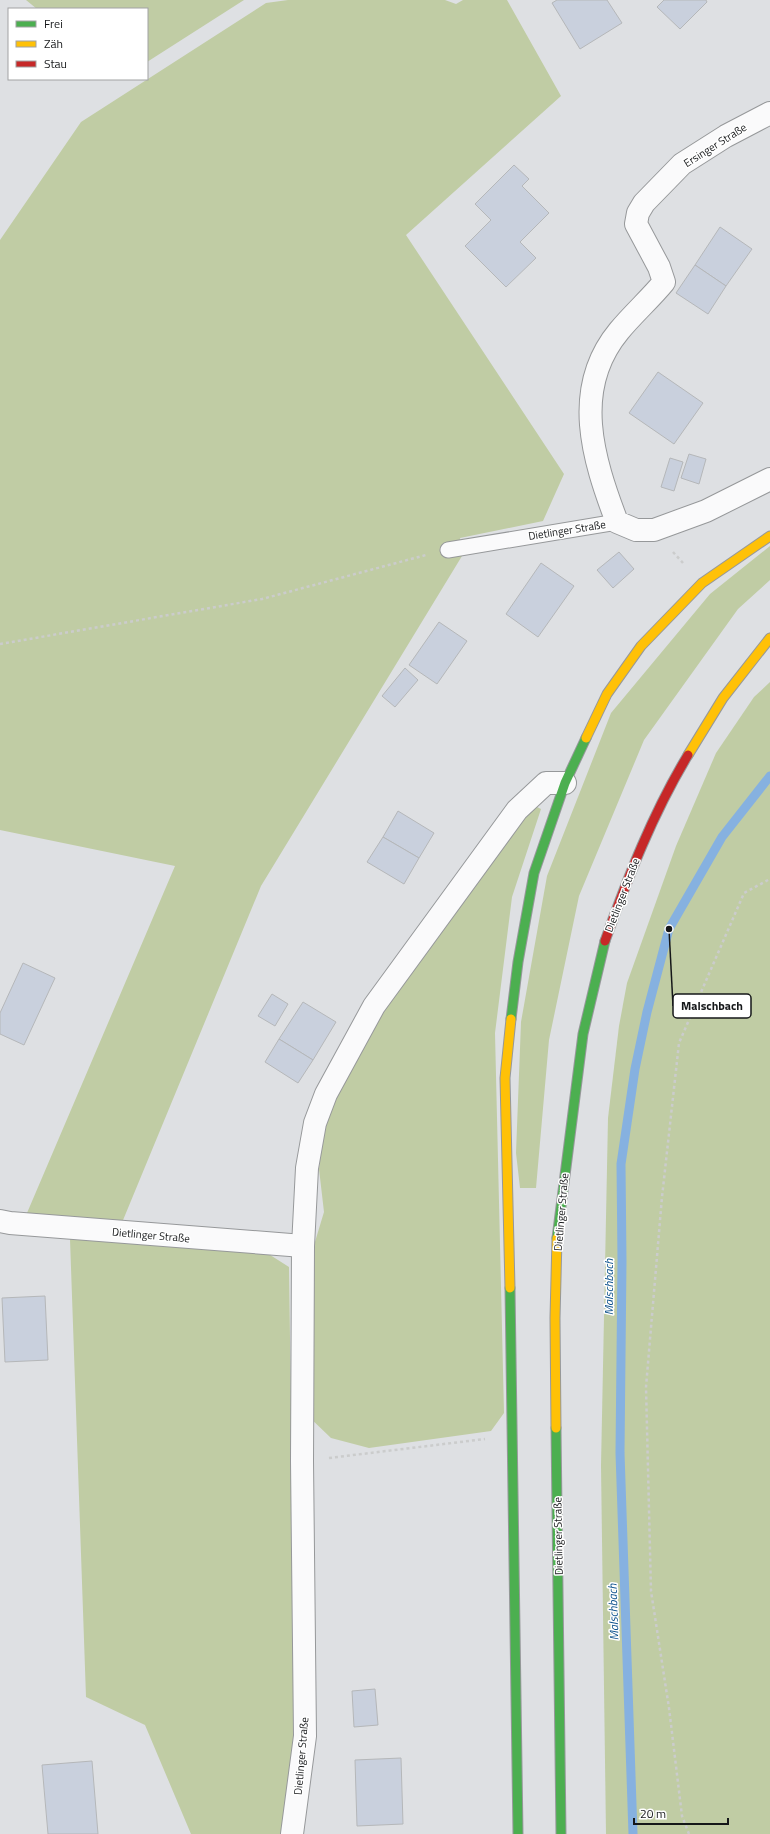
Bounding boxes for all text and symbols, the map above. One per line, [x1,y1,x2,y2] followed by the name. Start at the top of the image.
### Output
[8,8,148,80] legend
[44,14,63,33] text: Frei
[44,34,63,53] text: Zäh
[44,54,67,73] text: Stau
[680,119,750,171] street label: Ersinger Straße
[527,516,607,544] street label: Dietlinger Straße
[601,855,644,934] street label: Dietlinger Straße
[673,994,751,1018] callout: Malschbach
[681,996,743,1015] text: Malschbach
[550,1172,572,1252] street label: Dietlinger Straße
[111,1224,191,1246] street label: Dietlinger Straße
[599,1258,618,1315] water label: Malschbach
[549,1496,567,1575] street label: Dietlinger Straße
[602,1582,623,1641] water label: Malschbach
[290,1716,312,1796] street label: Dietlinger Straße
[634,1800,728,1826] scale bar
[640,1804,666,1823] text: 20 m

